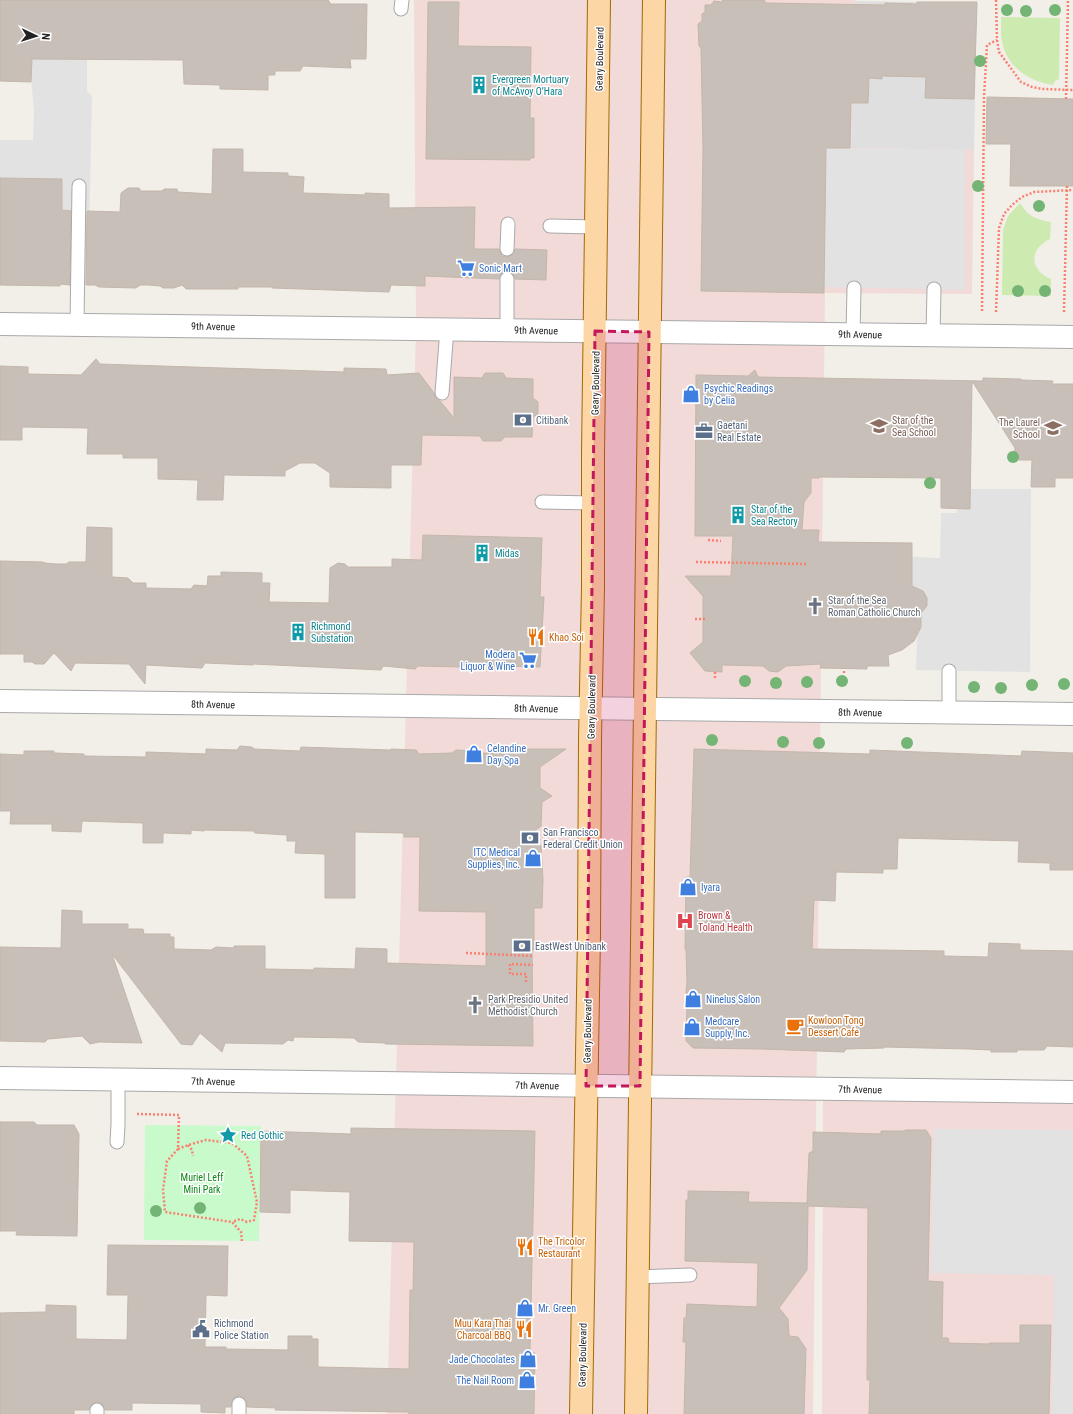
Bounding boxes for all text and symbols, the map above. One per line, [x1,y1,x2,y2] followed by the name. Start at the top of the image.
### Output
[16,16,56,56] north arrow
[593,27,606,91] street label: Geary Boulevard
[39,33,52,41] text: N
[492,74,569,97] place label: Evergreen Mortuary of McAvoy O’Hara
[469,75,489,95] building icon: Evergreen Mortuary of McAvoy O’Hara
[456,258,476,278] supermarket icon: Sonic Mart
[479,263,522,274] place label: Sonic Mart
[191,321,235,332] street label: 9th Avenue
[514,325,558,336] street label: 9th Avenue
[838,329,882,340] street label: 9th Avenue
[589,351,602,415] street label: Geary Boulevard
[704,383,774,406] place label: Psychic Readings by Celia
[681,384,701,404] shop icon: Psychic Readings by Celia
[513,410,533,430] bank icon: Citibank
[536,415,569,426] place label: Citibank
[892,415,936,438] place label: Star of the Sea School
[869,416,889,436] school or university icon: Star of the Sea School
[999,417,1040,440] place label: The Laurel School
[1043,418,1063,438] school or university icon: The Laurel School
[717,420,762,443] place label: Gaetani Real Estate
[694,421,714,441] office icon: Gaetani Real Estate
[751,504,798,527] place label: Star of the Sea Rectory
[728,505,748,525] building icon: Star of the Sea Rectory
[472,543,492,563] building icon: Midas
[495,548,520,559] place label: Midas
[828,595,920,618] place label: Star of the Sea Roman Catholic Church
[805,596,825,616] church icon: Star of the Sea Roman Catholic Church
[311,621,354,644] place label: Richmond Substation
[288,622,308,642] building icon: Richmond Substation
[526,627,546,647] restaurant icon: Khao Soi
[549,632,584,643] place label: Khao Soi
[461,649,515,672] place label: Modera Liquor & Wine
[518,650,538,670] supermarket icon: Modera Liquor & Wine
[585,675,598,739] street label: Geary Boulevard
[191,699,235,710] street label: 8th Avenue
[514,703,558,714] street label: 8th Avenue
[838,707,882,718] street label: 8th Avenue
[487,743,526,766] place label: Celandine Day Spa
[464,744,484,764] shop icon: Celandine Day Spa
[543,827,623,850] place label: San Francisco Federal Credit Union
[520,828,540,848] bank icon: San Francisco Federal Credit Union
[467,847,520,870] place label: ITC Medical Supplies, Inc.
[523,848,543,868] shop icon: ITC Medical Supplies, Inc.
[678,877,698,897] shop icon: Iyara
[701,882,720,893] place label: Iyara
[698,910,753,933] place label: Brown & Toland Health
[675,911,695,931] hospital icon: Brown & Toland Health
[512,936,532,956] bank icon: EastWest Unibank
[535,941,607,952] place label: EastWest Unibank
[683,989,703,1009] shop icon: Ninelus Salon
[488,994,568,1017] place label: Park Presidio United Methodist Church
[706,994,760,1005] place label: Ninelus Salon
[465,995,485,1015] church icon: Park Presidio United Methodist Church
[581,999,594,1063] street label: Geary Boulevard
[808,1015,864,1038] place label: Kowloon Tong Dessert Cafe
[705,1016,750,1039] place label: Medcare Supply, Inc.
[785,1016,805,1036] cafe icon: Kowloon Tong Dessert Cafe
[682,1017,702,1037] shop icon: Medcare Supply, Inc.
[191,1076,235,1087] street label: 7th Avenue
[515,1080,559,1091] street label: 7th Avenue
[838,1084,882,1095] street label: 7th Avenue
[218,1125,238,1145] place icon: Red Gothic
[241,1130,284,1141] place label: Red Gothic
[181,1172,224,1195] park label: Muriel Leff Mini Park
[538,1236,585,1259] place label: The Tricolor Restaurant
[515,1237,535,1257] restaurant icon: The Tricolor Restaurant
[515,1298,535,1318] shop icon: Mr. Green
[538,1303,576,1314] place label: Mr. Green
[214,1318,269,1341] place label: Richmond Police Station
[454,1318,511,1341] place label: Muu Kara Thai Charcoal BBQ
[191,1319,211,1339] public building icon: Richmond Police Station
[514,1319,534,1339] restaurant icon: Muu Kara Thai Charcoal BBQ
[576,1323,589,1387] street label: Geary Boulevard
[518,1349,538,1369] shop icon: Jade Chocolates
[449,1354,515,1365] place label: Jade Chocolates
[517,1370,537,1390] shop icon: The Nail Room
[456,1375,514,1386] place label: The Nail Room

